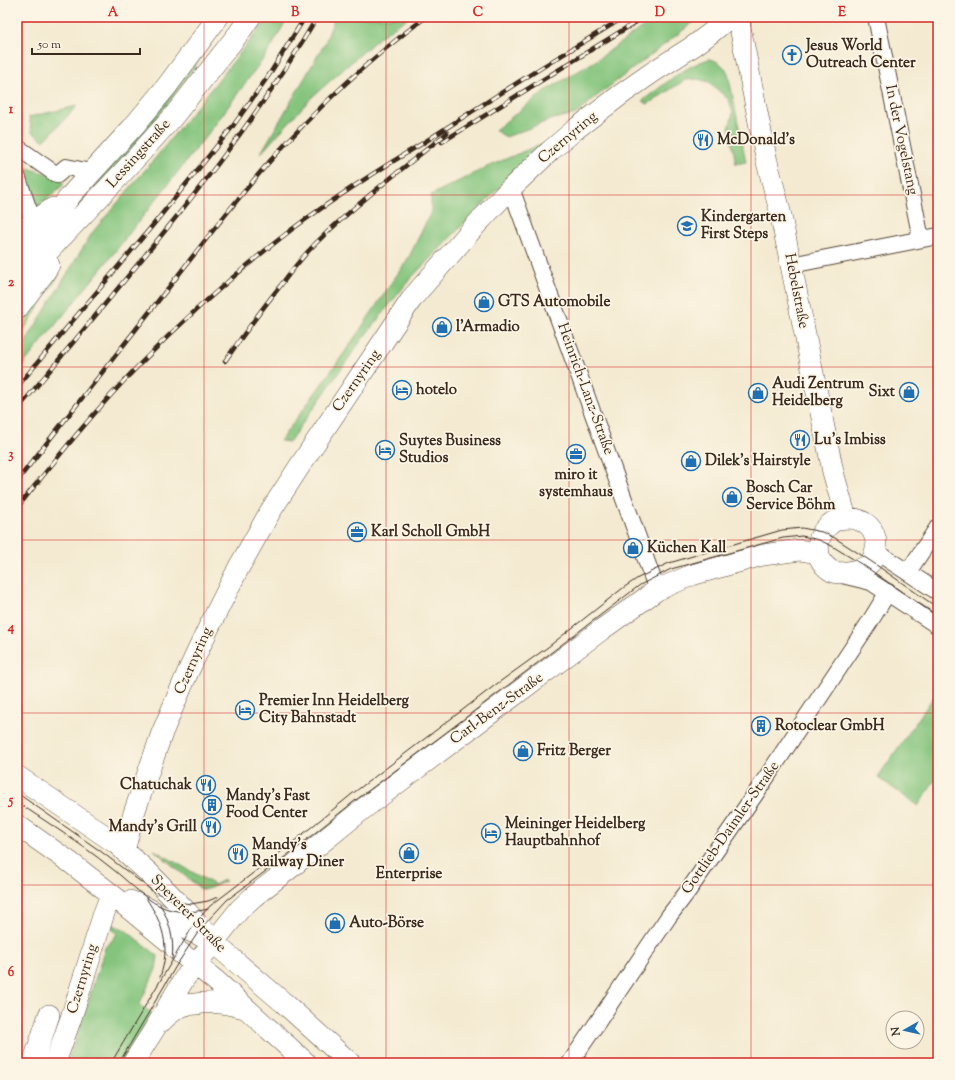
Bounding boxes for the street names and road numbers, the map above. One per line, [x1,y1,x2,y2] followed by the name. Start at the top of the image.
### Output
[879,83,923,197] street label: In der Vogelstang
[534,107,602,169] street label: Czernyring
[102,115,176,193] street label: Lessingstraße
[778,251,814,331] street label: Hebelstraße
[551,320,619,458] street label: Heinrich-Lanz-Straße
[328,345,386,417] street label: Czernyring
[170,624,218,698] street label: Czernyring
[446,668,548,750] street label: Carl-Benz-Straße
[677,757,785,899] street label: Gottlieb-Daimler-Straße
[145,870,231,958] street label: Speyerer Straße
[62,942,104,1016] street label: Czernyring

